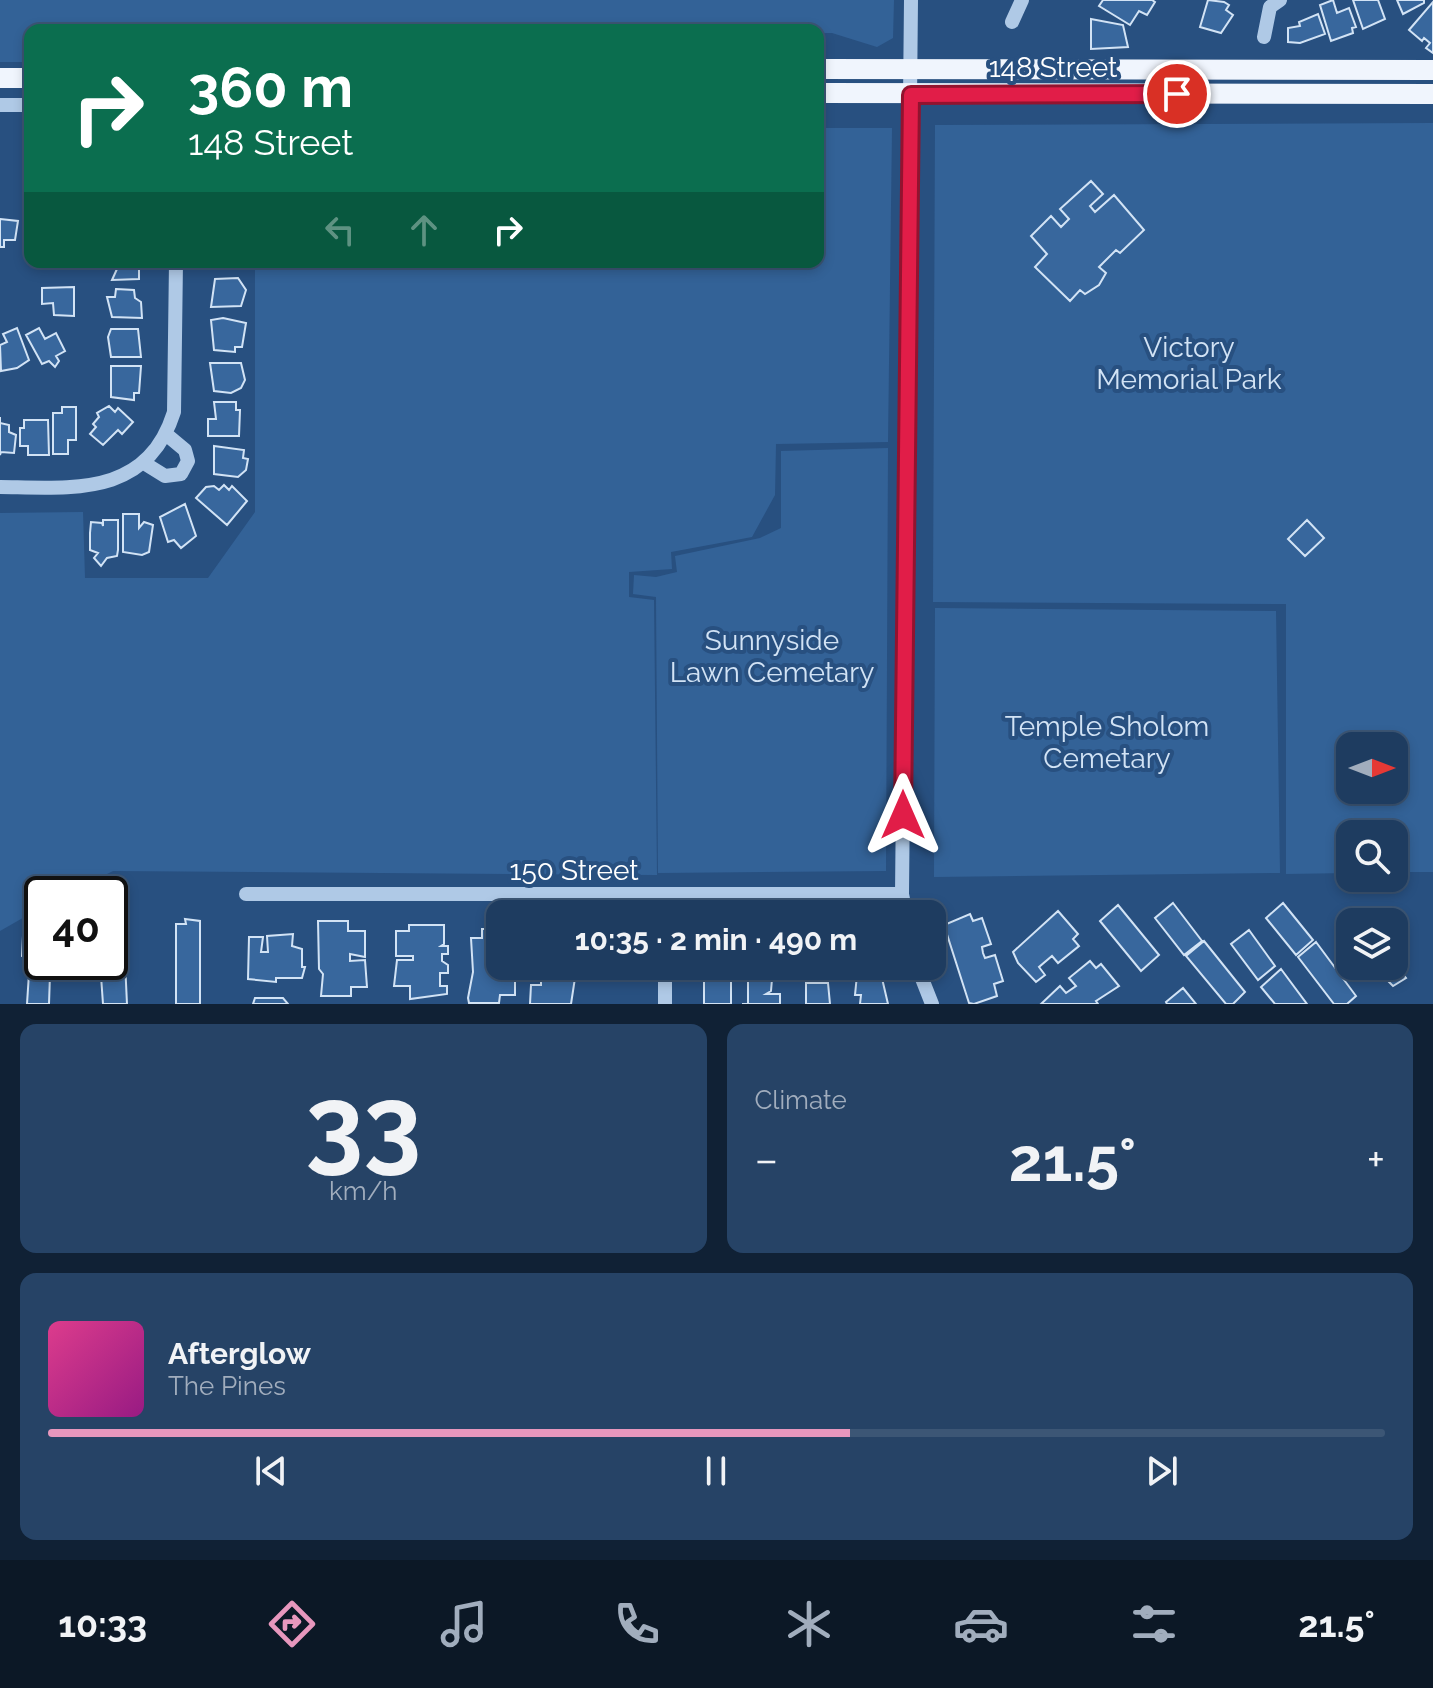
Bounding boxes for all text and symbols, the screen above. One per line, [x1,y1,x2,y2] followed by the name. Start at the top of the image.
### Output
[989,51,1118,84] street label: 148 Street
[188,54,353,120] text: 360 m
[56,56,160,160] icon: right
[1143,60,1211,128] pin
[1155,72,1199,116] icon: arrive
[188,121,353,163] text: 148 Street
[318,208,362,252] icon: left
[402,208,446,252] icon: ahead
[486,208,530,252] icon: right
[1096,331,1282,396] park label: Victory Memorial Park
[670,624,874,689] park label: Sunnyside Lawn Cemetary
[1005,710,1209,775] park label: Temple Sholom Cemetary
[1336,732,1408,804] north arrow
[1336,732,1408,980] map controls
[861,773,945,857] position arrow
[1336,820,1408,892] button: search
[509,854,639,887] street label: 150 Street
[24,876,128,980] speed limit sign: 40
[1336,908,1408,980] button: layers
[575,922,857,957] text: 10:35 · 2 min · 490 m
[305,1063,421,1185] text: 33
[755,1085,847,1115] text: Climate
[1009,1125,1136,1195] text: 21.5°
[755,1134,778,1185] text: −
[1367,1134,1385,1185] text: +
[329,1176,398,1206] text: km/h
[168,1336,311,1371] text: Afterglow
[168,1371,286,1401] text: The Pines
[249,1449,293,1493] icon: previous
[694,1449,738,1493] icon: pause
[1140,1449,1184,1493] icon: next
[264,1596,320,1652] icon: directions
[436,1596,492,1652] icon: music
[609,1596,665,1652] icon: phone
[781,1596,837,1652] icon: climate
[953,1596,1009,1652] icon: car
[1126,1596,1182,1652] icon: filters
[58,1603,147,1645] text: 10:33
[1298,1603,1375,1645] text: 21.5°

